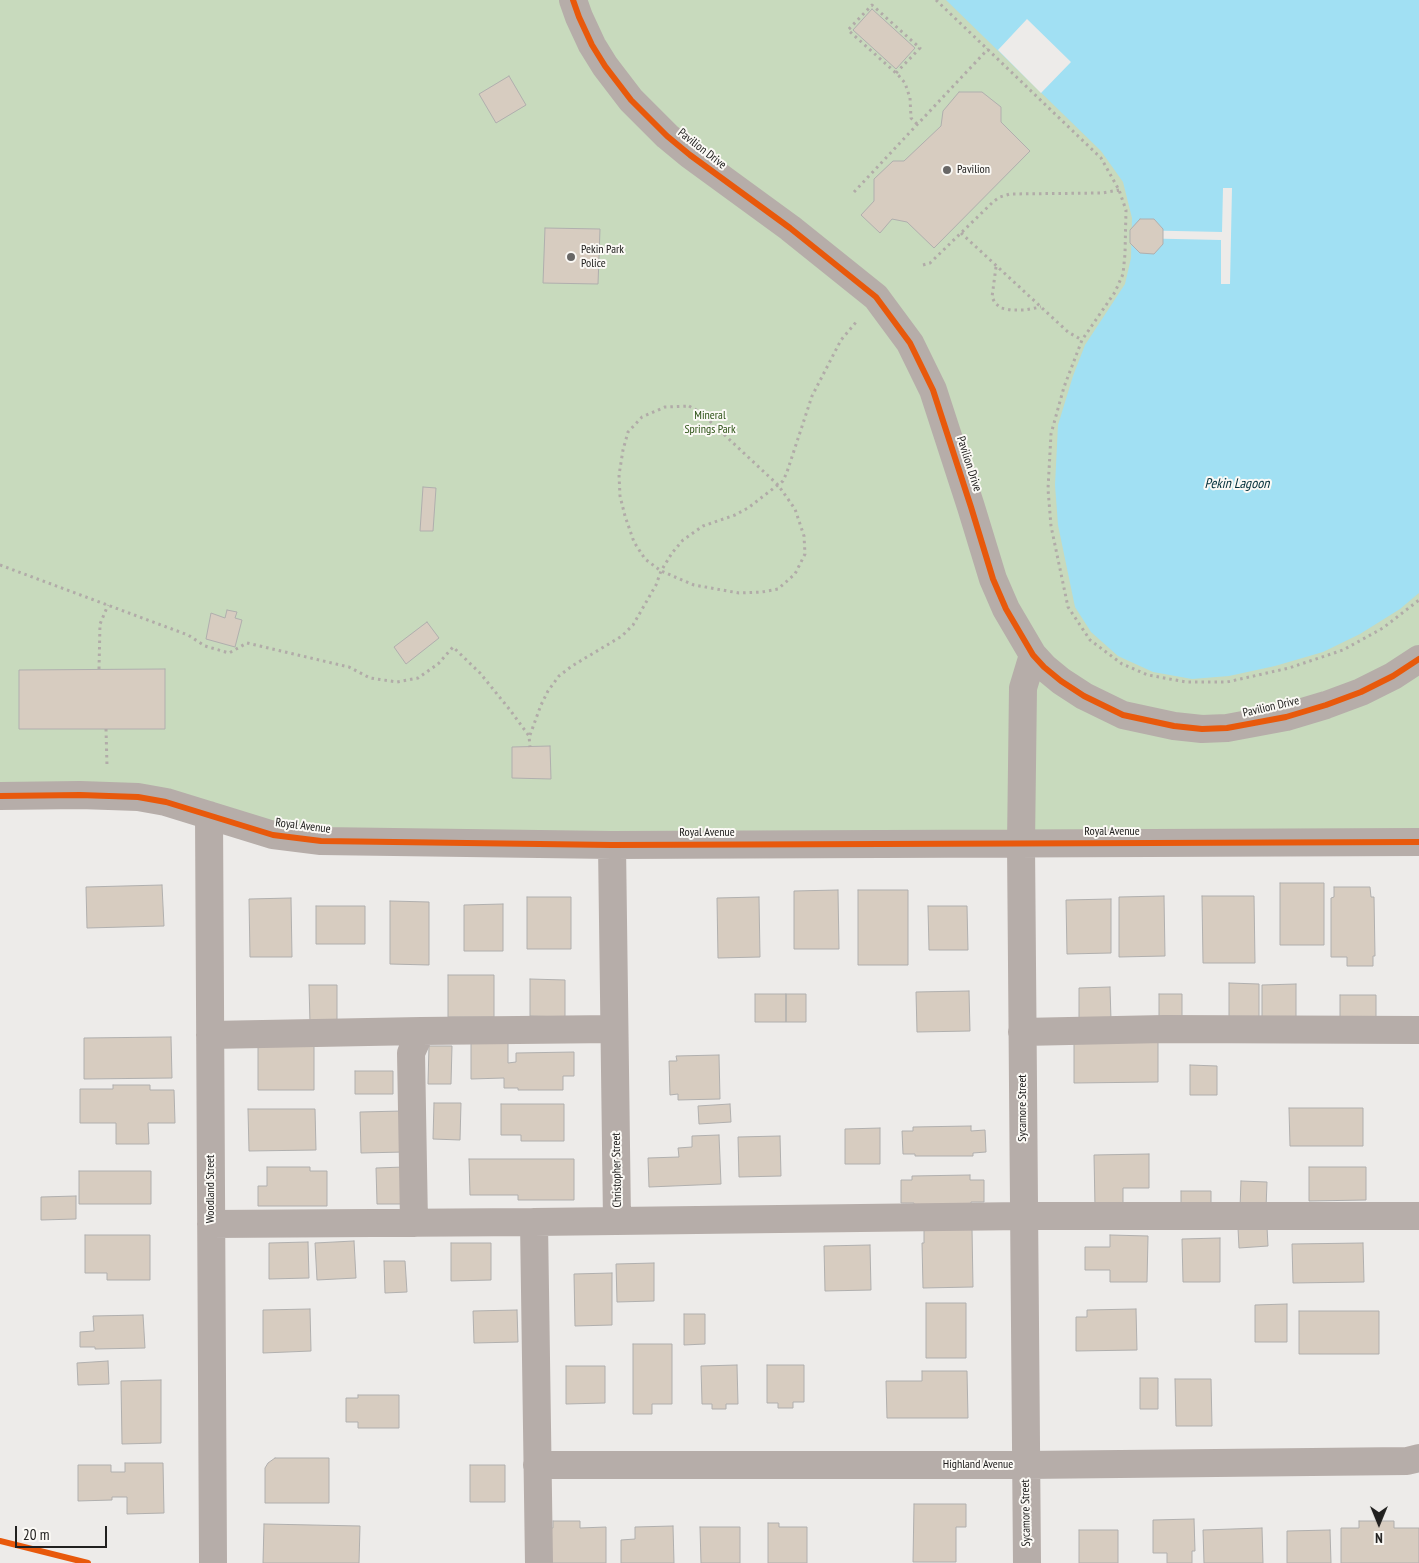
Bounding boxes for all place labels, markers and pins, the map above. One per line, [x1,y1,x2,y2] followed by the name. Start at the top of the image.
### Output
[957,163,990,177] place label: Pavilion
[941,164,953,176] marker: Pavilion
[581,243,624,271] place label: Pekin Park Police
[565,251,577,263] marker: Pekin Park Police

